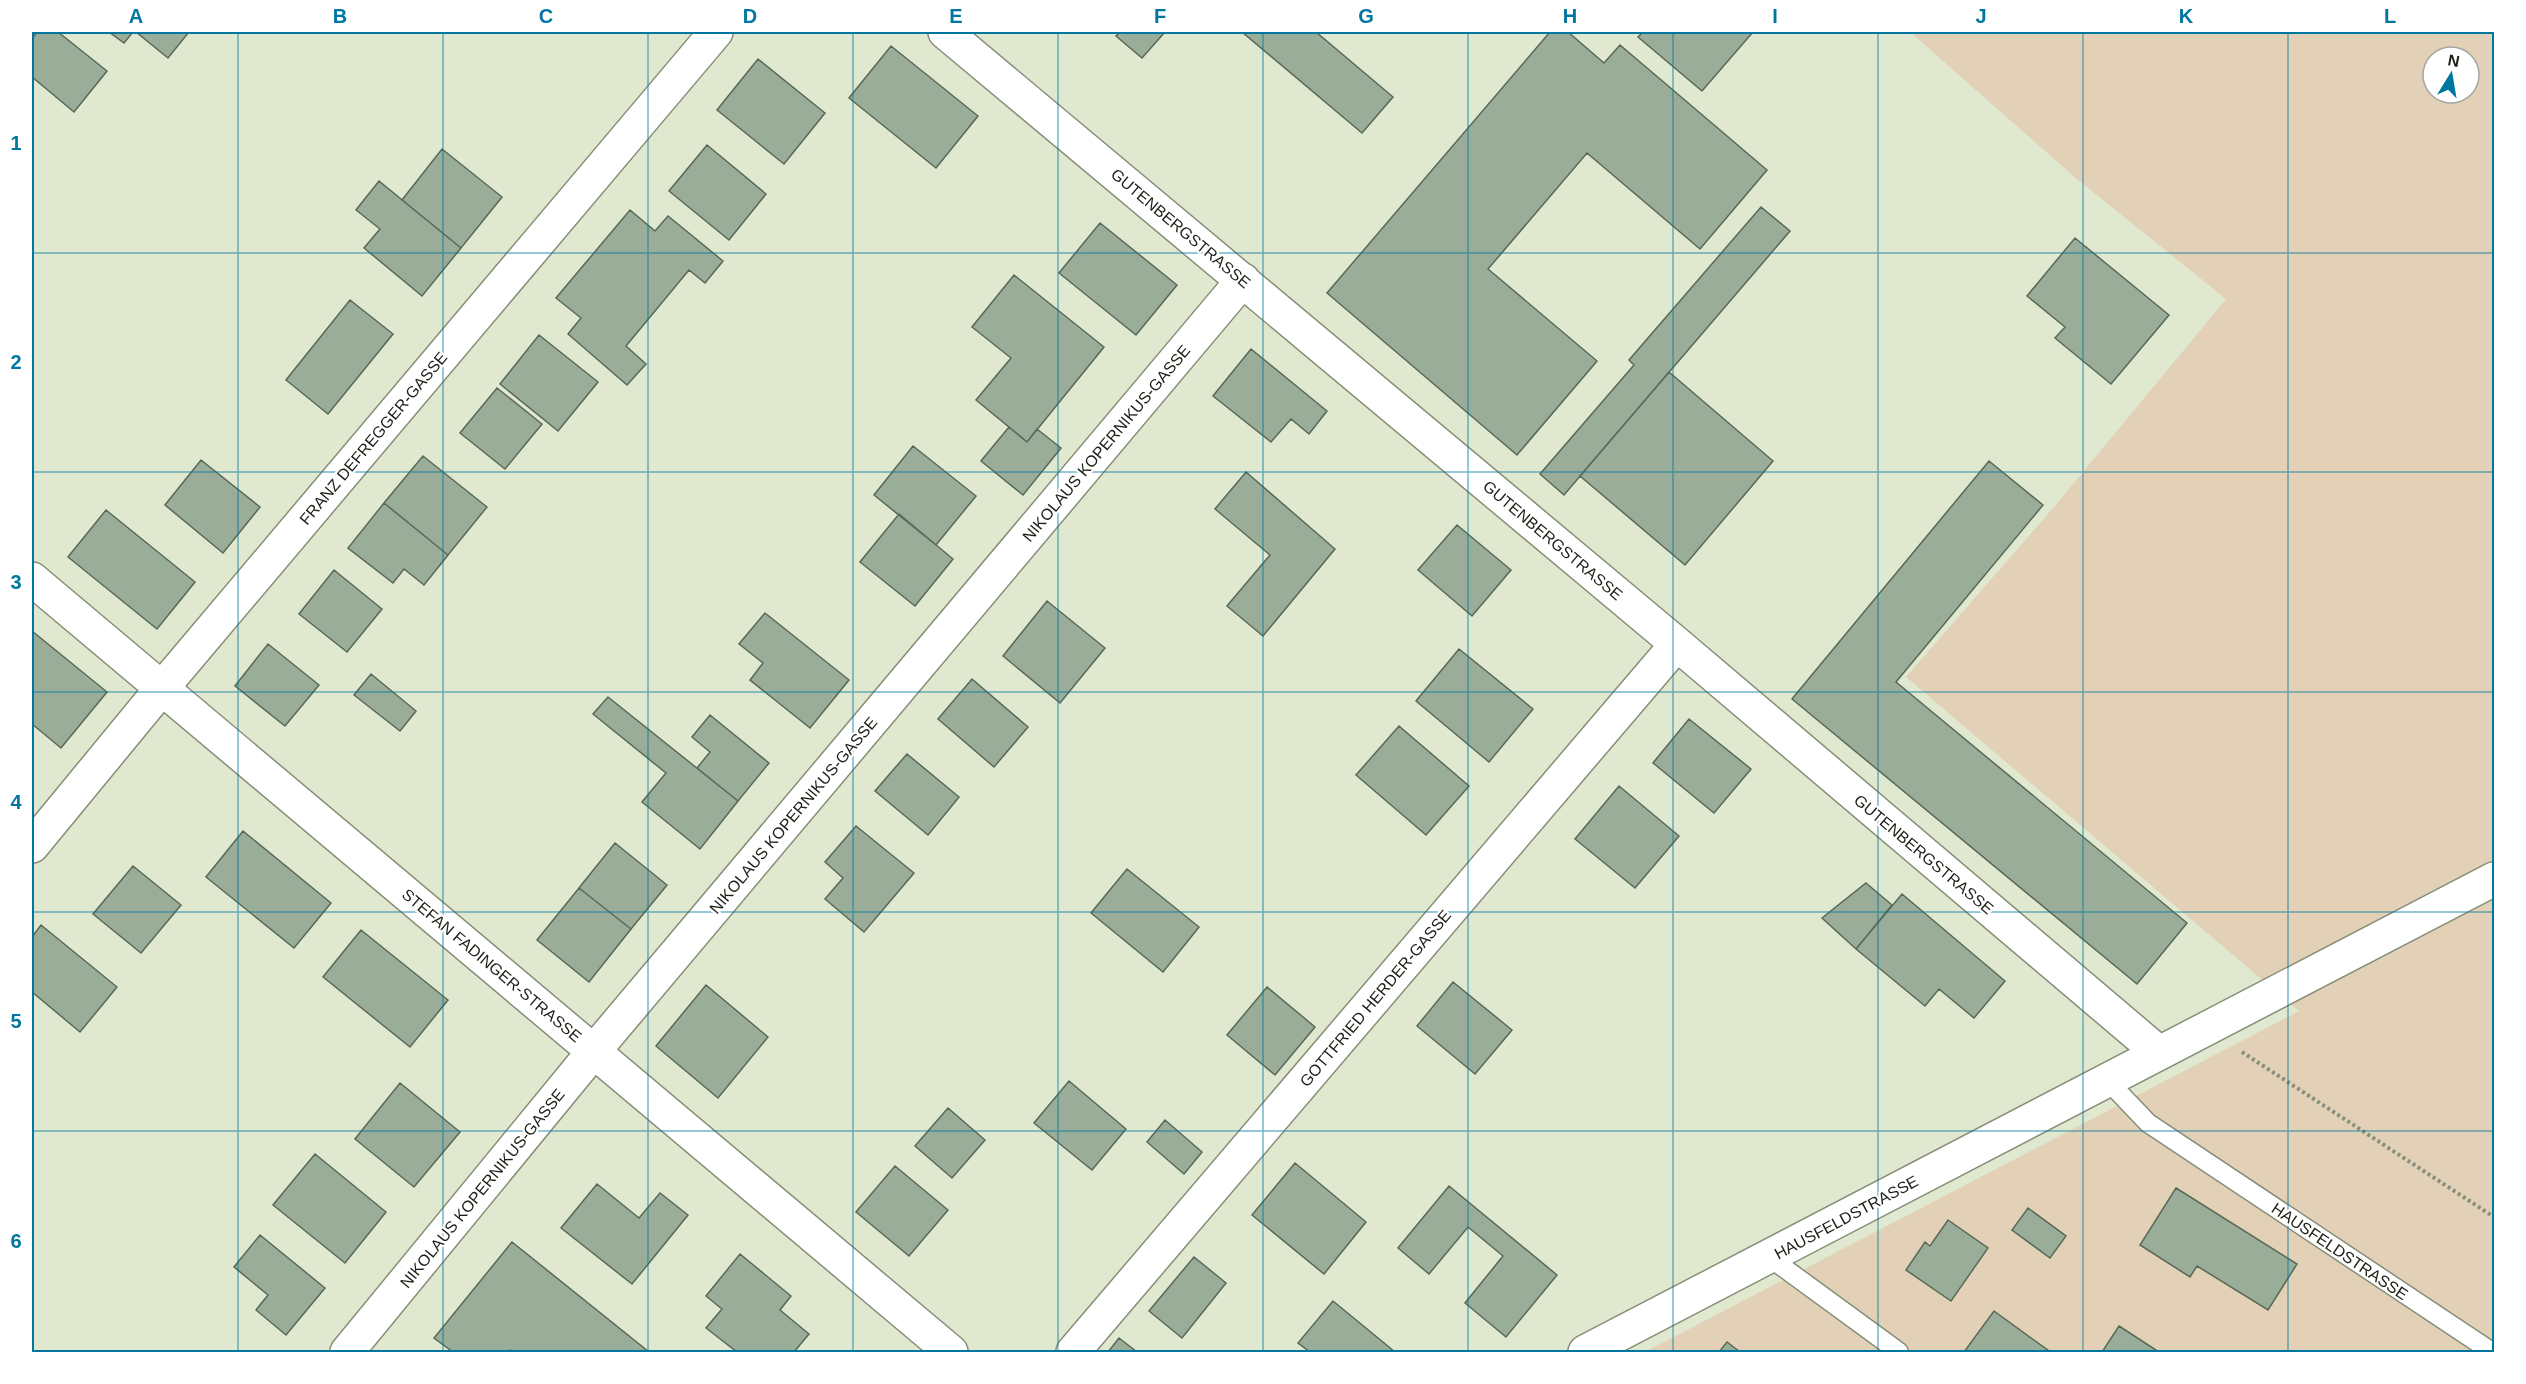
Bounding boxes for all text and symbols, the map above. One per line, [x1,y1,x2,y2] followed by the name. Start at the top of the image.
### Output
[129,5,143,27] text: A
[333,5,347,27] text: B
[539,5,553,27] text: C
[743,5,757,27] text: D
[949,5,963,27] text: E
[1154,5,1166,27] text: F
[1358,5,1374,27] text: G
[1563,5,1577,27] text: H
[1772,5,1778,27] text: I
[1975,5,1987,27] text: J
[2179,5,2194,27] text: K
[2384,5,2396,27] text: L
[2421,45,2481,105] north arrow
[2446,51,2461,70] text: N
[10,132,22,154] text: 1
[1108,165,1254,291] street label: GUTENBERGSTRASSE
[1019,342,1193,545] street label: NIKOLAUS KOPERNIKUS-GASSE
[296,349,450,528] street label: FRANZ DEFREGGER-GASSE
[10,351,22,373] text: 2
[1480,477,1626,603] street label: GUTENBERGSTRASSE
[10,571,22,593] text: 3
[706,714,880,917] street label: NIKOLAUS KOPERNIKUS-GASSE
[10,791,22,813] text: 4
[1851,791,1997,917] street label: GUTENBERGSTRASSE
[399,885,585,1045] street label: STEFAN FADINGER-STRASSE
[1297,907,1454,1090] street label: GOTTFRIED HERDER-GASSE
[10,1010,22,1032] text: 5
[397,1086,568,1291] street label: NIKOLAUS KOPERNIKUS-GASSE
[1772,1172,1921,1263] street label: HAUSFELDSTRASSE
[2269,1200,2411,1303] street label: HAUSFELDSTRASSE
[10,1230,22,1252] text: 6

